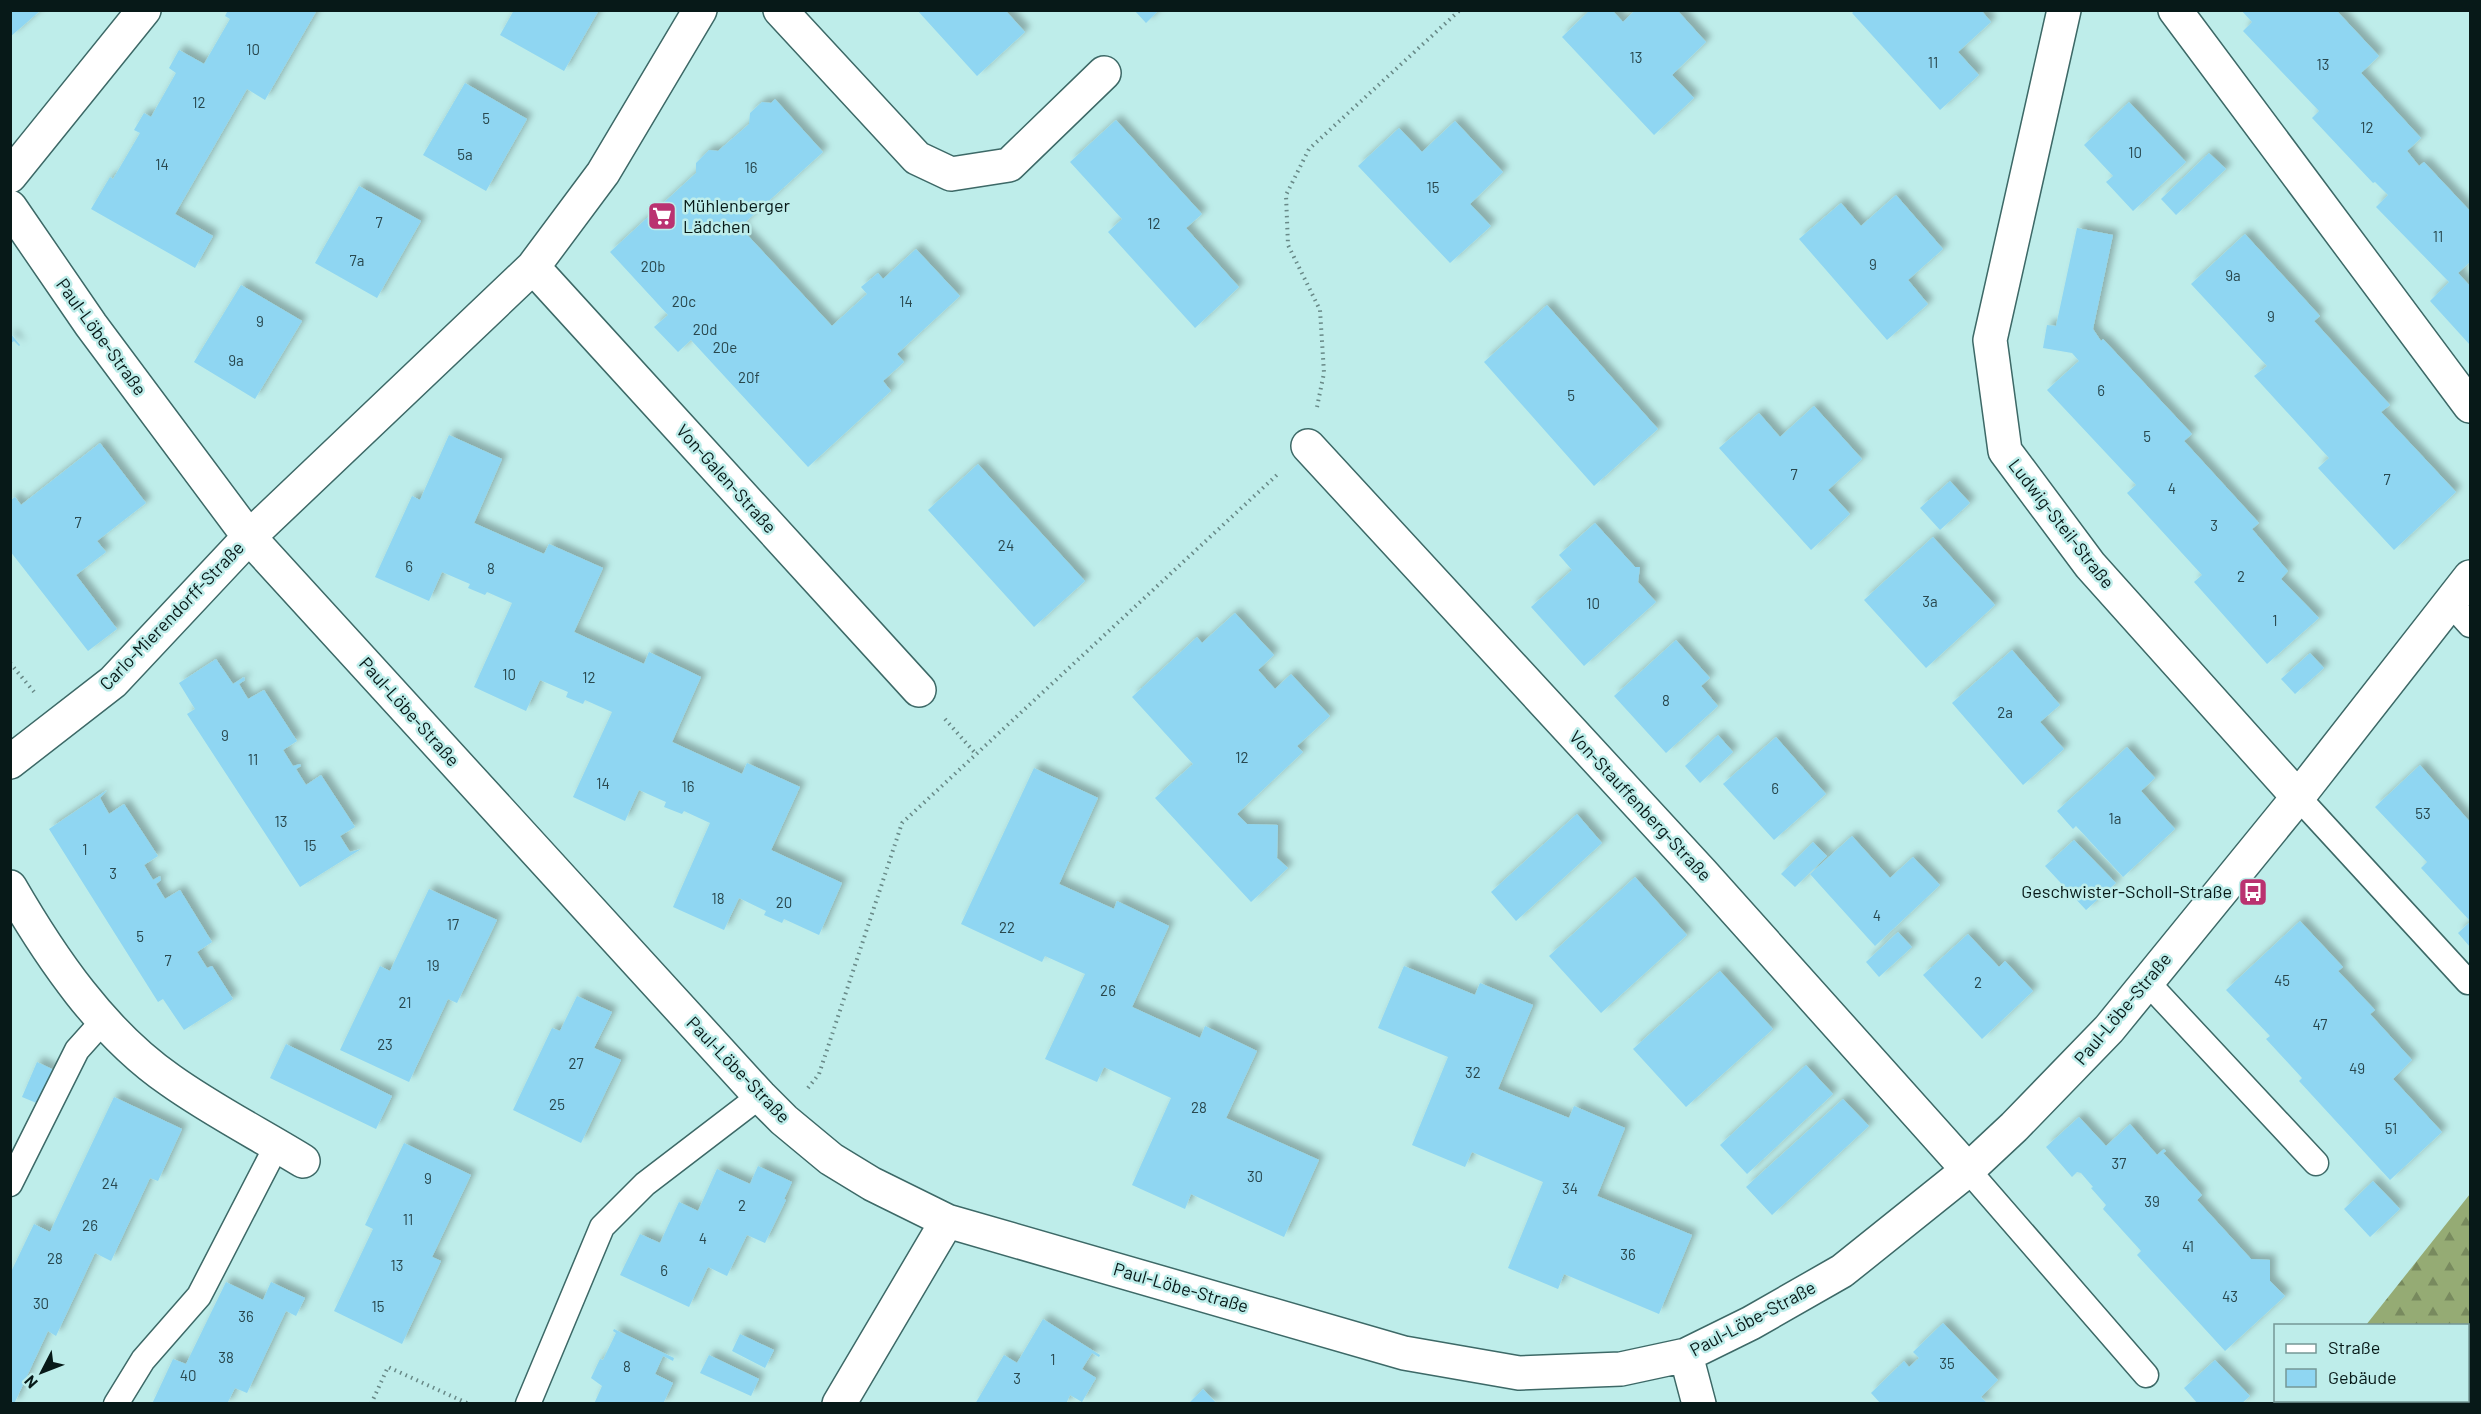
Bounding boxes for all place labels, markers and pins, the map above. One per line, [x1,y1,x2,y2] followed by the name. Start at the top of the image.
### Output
[683,194,791,237] place label: Mühlenberger Lädchen
[646,200,678,232] supermarket icon: Mühlenberger Lädchen
[2237,876,2269,908] bus stop icon: Geschwister-Scholl-Straße
[2021,880,2232,902] place label: Geschwister-Scholl-Straße

